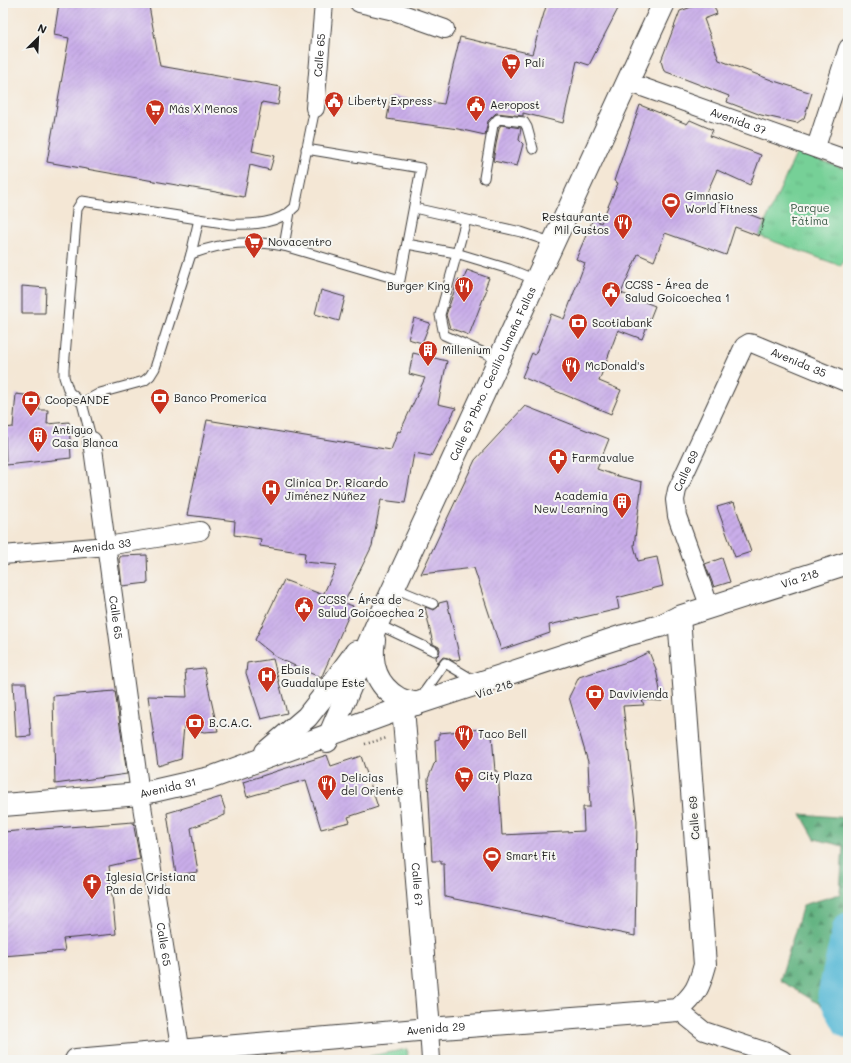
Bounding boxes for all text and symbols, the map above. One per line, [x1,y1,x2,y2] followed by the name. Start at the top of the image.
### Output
[18,18,58,58] north arrow
[35,20,49,37] text: N
[310,33,328,78] street label: Calle 65
[500,52,522,80] supermarket icon: Palí
[525,55,545,70] place label: Palí
[323,90,345,118] public building icon: Liberty Express
[348,93,432,108] place label: Liberty Express
[465,94,487,122] public building icon: Aeropost
[490,97,540,112] place label: Aeropost
[144,98,166,126] supermarket icon: Más X Menos
[169,101,238,116] place label: Más X Menos
[708,104,769,137] street label: Avenida 37
[685,188,758,216] place label: Gimnasio World Fitness
[660,191,682,219] sports icon: Gimnasio World Fitness
[791,200,830,228] park label: Parque Fátima
[542,209,609,237] place label: Restaurante Mil Gustos
[612,212,634,240] restaurant icon: Restaurante Mil Gustos
[243,231,265,259] supermarket icon: Novacentro
[268,234,332,249] place label: Novacentro
[453,275,475,303] restaurant icon: Burger King
[625,277,730,305] place label: CCSS - Área de Salud Goicoechea 1
[387,278,450,293] place label: Burger King
[600,280,622,308] public building icon: CCSS - Área de Salud Goicoechea 1
[445,284,539,463] street label: Calle 67 Pbro. Cecilio Umaña Fallas
[567,312,589,340] bank icon: Scotiabank
[592,315,652,330] place label: Scotiabank
[417,339,439,367] building icon: Millenium
[442,342,491,357] place label: Millenium
[769,344,829,380] street label: Avenida 35
[560,355,582,383] restaurant icon: McDonald's
[585,358,645,373] place label: McDonald's
[149,387,171,415] bank icon: Banco Promerica
[20,389,42,417] bank icon: CoopeANDE
[174,390,267,405] place label: Banco Promerica
[45,392,109,407] place label: CoopeANDE
[52,422,118,450] place label: Antiguo Casa Blanca
[27,425,49,453] building icon: Antiguo Casa Blanca
[547,447,569,475] pharmacy icon: Farmavalue
[669,447,702,494] street label: Calle 69
[572,450,635,465] place label: Farmavalue
[285,475,388,503] place label: Clínica Dr. Ricardo Jiménez Núñez
[260,478,282,506] hospital icon: Clínica Dr. Ricardo Jiménez Núñez
[534,488,608,516] place label: Academia New Learning
[611,491,633,519] building icon: Academia New Learning
[72,534,132,556] street label: Avenida 33
[779,565,820,591] street label: Vía 218
[318,592,424,620] place label: CCSS - Área de Salud Goicoechea 2
[106,595,127,640] street label: Calle 65
[293,595,315,623] public building icon: CCSS - Área de Salud Goicoechea 2
[281,662,365,690] place label: Ebais Guadalupe Este
[256,665,278,693] hospital icon: Ebais Guadalupe Este
[473,675,515,702] street label: Vía 218
[584,683,606,711] bank icon: Davivienda
[609,686,669,701] place label: Davivienda
[184,712,206,740] bank icon: B.C.A.C.
[209,715,252,730] place label: B.C.A.C.
[453,723,475,751] restaurant icon: Taco Bell
[478,726,527,741] place label: Taco Bell
[453,765,475,793] supermarket icon: City Plaza
[478,768,533,783] place label: City Plaza
[341,770,403,798] place label: Delicias del Oriente
[138,773,197,801] street label: Avenida 31
[316,773,338,801] restaurant icon: Delicias del Oriente
[684,795,703,840] street label: Calle 69
[481,845,503,873] sports icon: Smart Fit
[506,848,556,863] place label: Smart Fit
[409,862,427,907] street label: Calle 67
[106,869,196,897] place label: Iglesia Cristiana Pan de Vida
[81,872,103,900] church icon: Iglesia Cristiana Pan de Vida
[153,921,175,967] street label: Calle 65
[406,1018,466,1038] street label: Avenida 29

